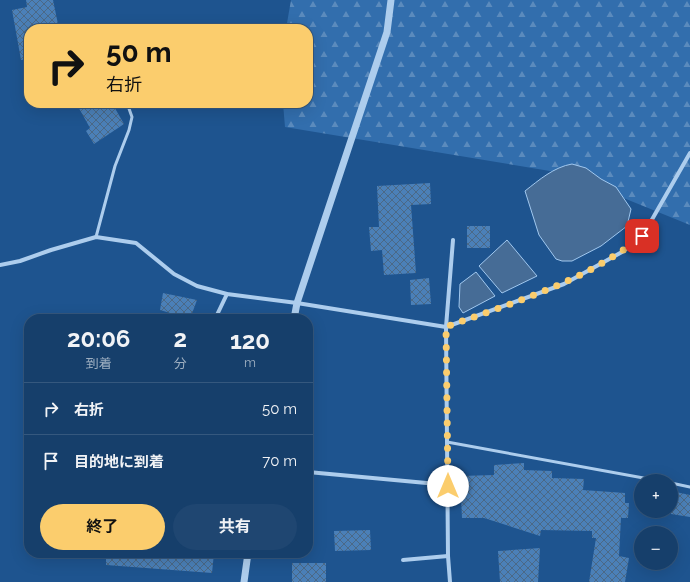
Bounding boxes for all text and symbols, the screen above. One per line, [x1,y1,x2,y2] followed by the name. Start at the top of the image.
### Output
[106,36,172,69] text: 50 m
[40,40,92,92] icon: right
[106,74,142,95] text: 右折
[625,219,659,253] pin
[631,225,653,247] icon: arrive
[67,324,130,353] text: 20:06
[173,324,187,353] text: 2
[230,326,270,355] text: 120
[244,355,256,370] text: m
[86,356,112,371] text: 到着
[174,356,187,371] text: 分
[40,398,62,420] icon: right
[262,400,297,418] text: 50 m
[74,401,104,419] text: 右折
[40,450,62,472] icon: arrive
[262,452,297,470] text: 70 m
[74,453,164,471] text: 目的地に到着
[427,465,469,507] position arrow
[634,474,678,570] map controls
[634,474,678,518] button: +
[40,504,165,550] button: 終了
[173,504,297,550] button: 共有
[634,526,678,570] button: −

